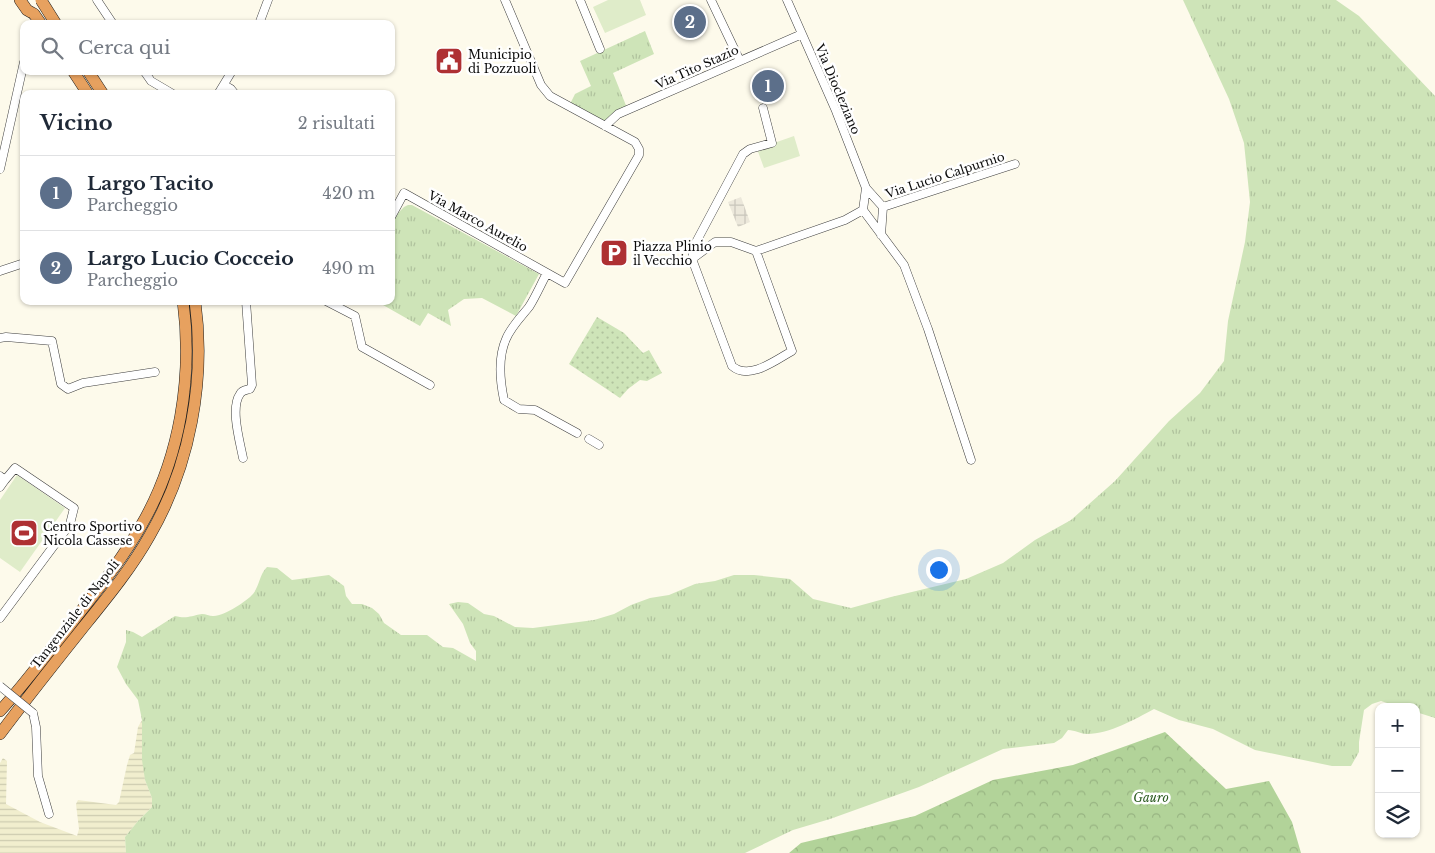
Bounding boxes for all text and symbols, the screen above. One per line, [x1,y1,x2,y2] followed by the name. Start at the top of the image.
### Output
[674,3,706,41] pin: 2
[20,20,395,75] search box
[38,34,66,62] icon: search
[78,36,171,59] text: Cerca qui
[812,41,864,137] street label: Via Diocleziano
[652,42,741,92] street label: Via Tito Stazio
[434,46,464,76] public building icon: Municipio di Pozzuoli
[468,47,537,76] place label: Municipio di Pozzuoli
[752,67,784,105] pin: 1
[40,110,113,136] text: Vicino
[298,113,375,133] text: 2 risultati
[883,149,1007,202] street label: Via Lucio Calpurnio
[87,172,214,195] text: Largo Tacito
[53,183,59,203] text: 1
[323,183,375,203] text: 420 m
[425,187,530,255] street label: Via Marco Aurelio
[87,195,178,215] text: Parcheggio
[599,238,629,268] parking icon: Piazza Plinio il Vecchio
[633,239,712,268] place label: Piazza Plinio il Vecchio
[87,247,294,270] text: Largo Lucio Cocceio
[51,258,61,278] text: 2
[322,258,375,278] text: 490 m
[87,270,178,290] text: Parcheggio
[9,518,39,548] sports icon: Centro Sportivo Nicola Cassese
[43,519,142,548] place label: Centro Sportivo Nicola Cassese
[28,557,122,671] street label: Tangenziale di Napoli
[926,557,952,583] your location
[1375,703,1420,838] map controls
[1375,703,1420,748] button: +
[1375,748,1420,793] button: −
[1133,790,1169,805] park label: Gauro
[1375,793,1420,838] button: layers

